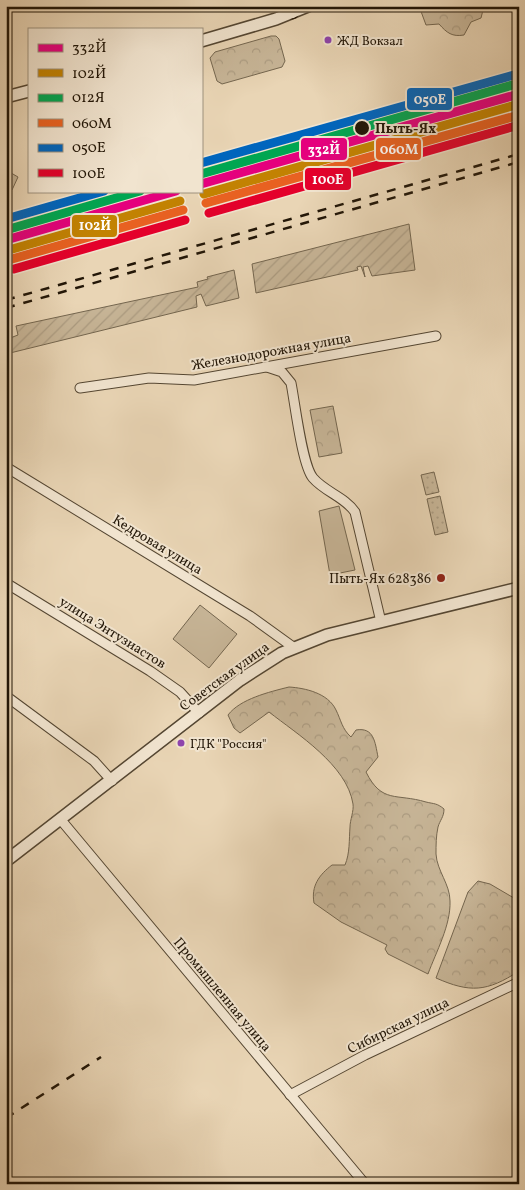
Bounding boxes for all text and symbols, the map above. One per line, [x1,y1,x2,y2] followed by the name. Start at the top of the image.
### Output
[28,28,202,192] legend
[337,33,403,51] place label: ЖД Вокзал
[323,35,333,45] marker: ЖД Вокзал
[72,38,107,59] text: 332Й
[72,64,106,85] text: 102Й
[406,87,453,111] line badge: 050Е
[72,88,105,109] text: 012Я
[414,91,447,110] text: 050Е
[72,114,112,135] text: 060М
[353,119,371,137] marker: Пыть-Ях
[375,120,436,139] place label: Пыть-Ях
[300,137,348,161] line badge: 332Й
[375,137,422,161] line badge: 060М
[72,138,106,159] text: 050Е
[308,140,340,160] text: 332Й
[380,141,419,160] text: 060М
[72,164,105,185] text: 100Е
[304,167,352,191] line badge: 100Е
[312,171,344,190] text: 100Е
[71,214,118,238] line badge: 102Й
[79,216,111,236] text: 102Й
[190,329,353,376] street label: Железнодорожная улица
[109,511,206,580] street label: Кедровая улица
[329,570,431,589] place label: Пыть-Ях 628386
[435,572,447,584] marker: Пыть-Ях 628386
[55,593,169,674] street label: улица Энтузиастов
[176,638,274,716] street label: Советская улица
[190,736,267,754] place label: ГДК "Россия"
[176,738,186,748] marker: ГДК "Россия"
[168,934,275,1056] street label: Промышленная улица
[345,993,453,1059] street label: Сибирская улица

